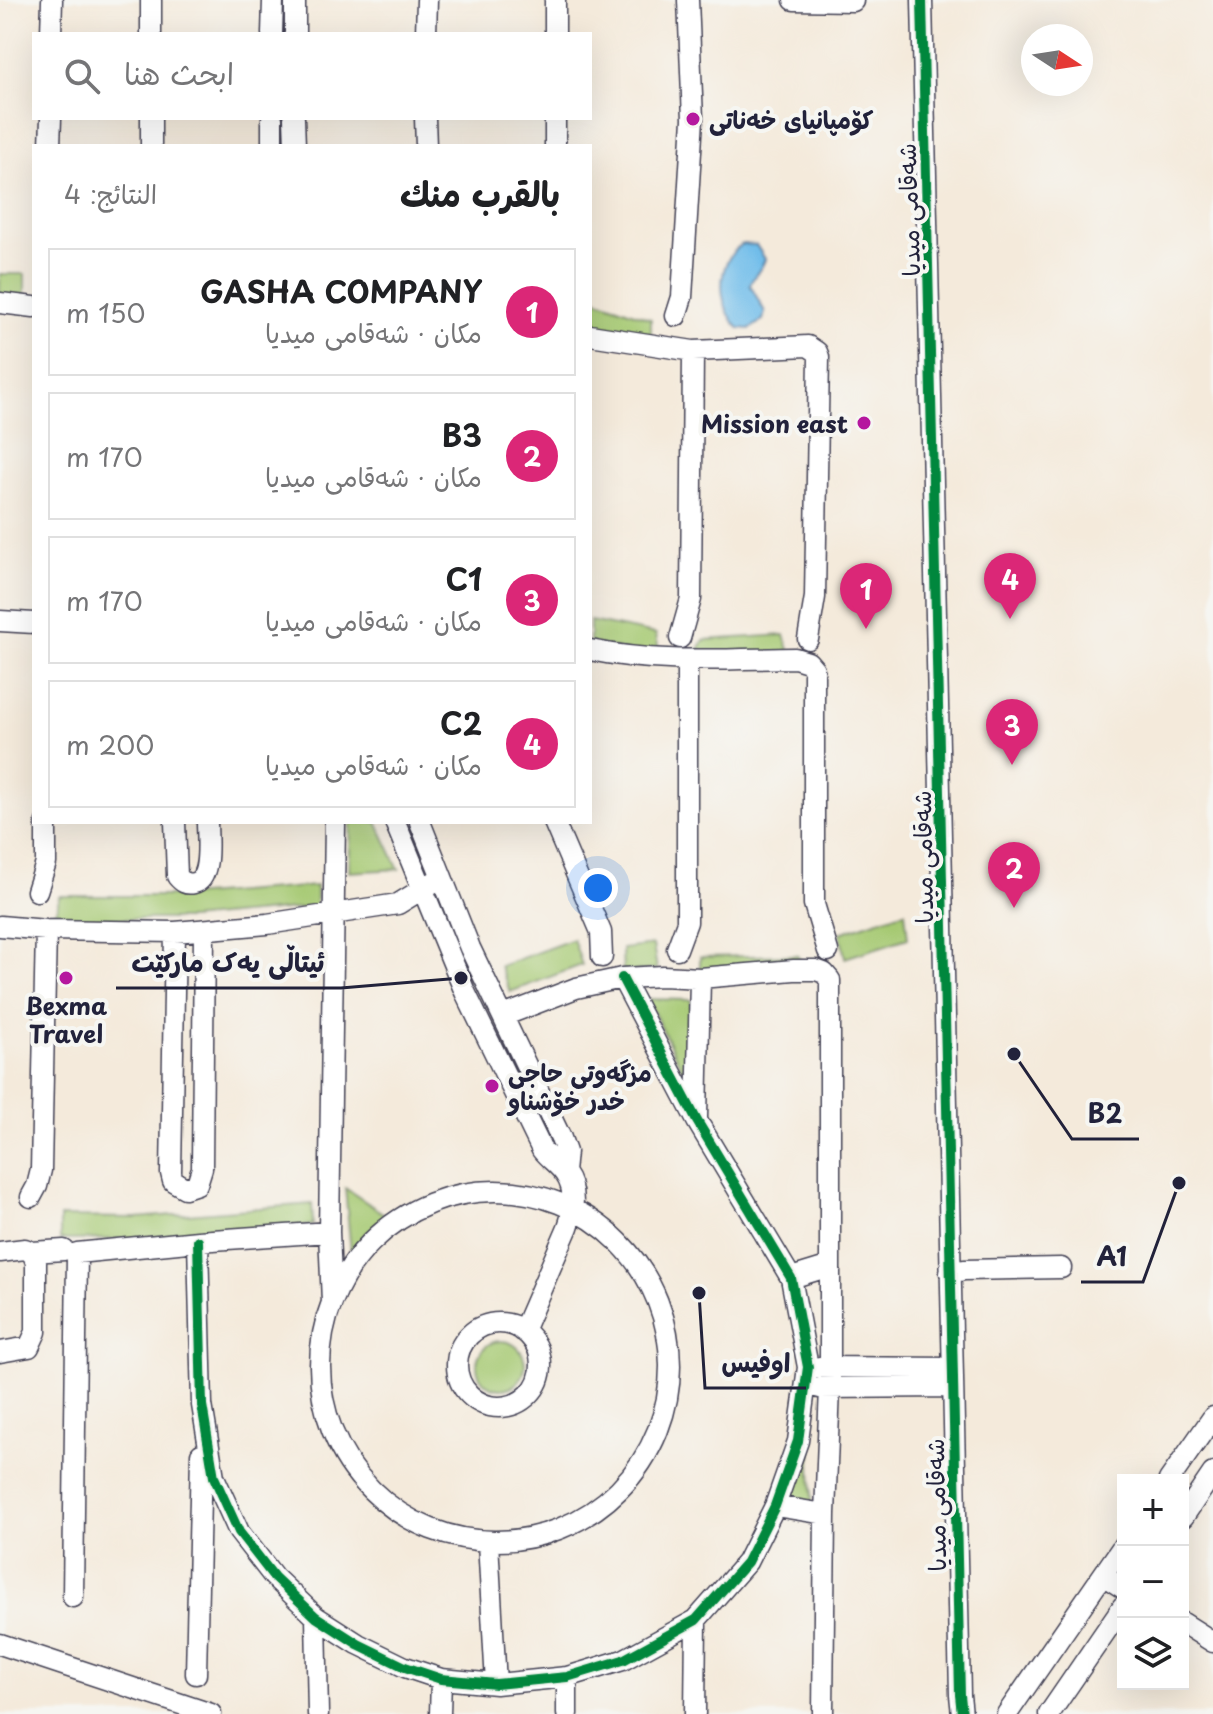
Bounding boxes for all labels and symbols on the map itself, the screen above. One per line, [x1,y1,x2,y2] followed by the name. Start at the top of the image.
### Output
[1021,24,1093,96] north arrow
[709,101,874,137] place label: کۆمپانیای خەناتی
[684,110,702,128] marker: کۆمپانیای خەناتی
[888,143,928,277] street label: شەقامی میدیا
[701,405,848,441] place label: Mission east
[855,414,873,432] marker: Mission east
[984,553,1036,619] pin: 4
[840,563,892,629] pin: 1
[986,699,1038,765] pin: 3
[903,790,941,924] street label: شەقامی میدیا
[988,842,1040,908] pin: 2
[578,868,618,908] your location
[116,938,341,988] callout: ئیتاڵی یەک مارکێت
[131,942,325,981] text: ئیتاڵی یەک مارکێت
[57,969,75,987] marker: Bexma Travel
[25,987,108,1051] place label: Bexma Travel
[506,1054,652,1118] place label: مزگه‌وتی حاجی خدر خۆشناو
[483,1077,501,1095] marker: مزگه‌وتی حاجی خدر خۆشناو
[1072,1089,1139,1139] callout: B2
[1087,1093,1123,1132] text: B2
[1081,1232,1143,1282] callout: A1
[1097,1236,1127,1275] text: A1
[705,1338,806,1388] callout: اوفيس
[722,1342,790,1381] text: اوفيس
[916,1438,954,1572] street label: شەقامی میدیا

